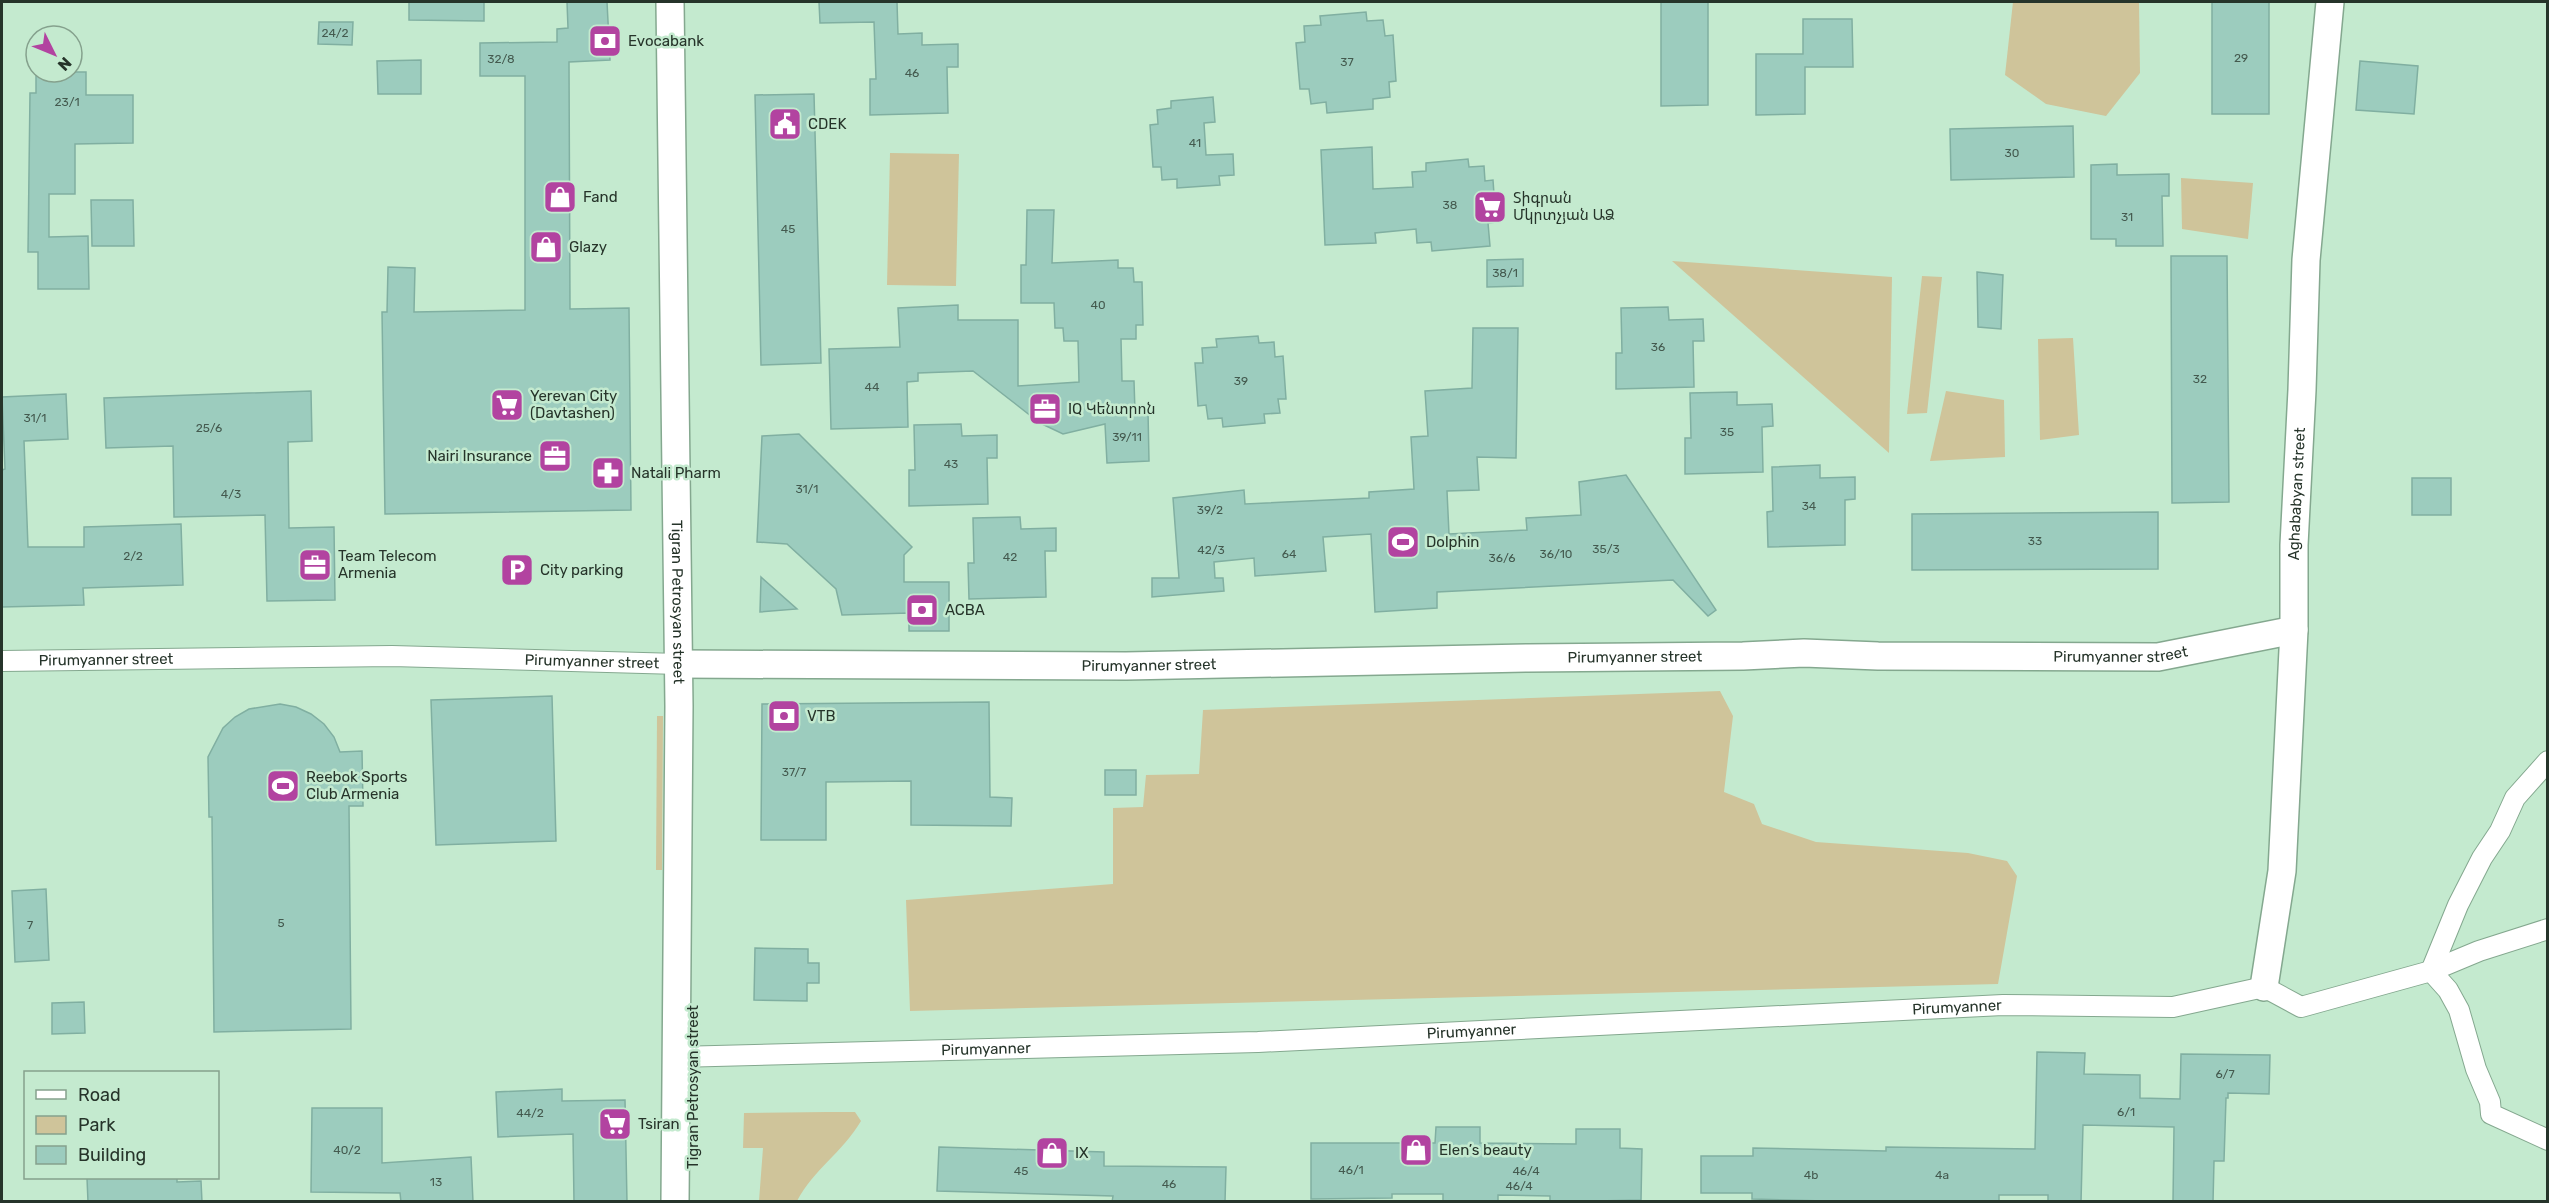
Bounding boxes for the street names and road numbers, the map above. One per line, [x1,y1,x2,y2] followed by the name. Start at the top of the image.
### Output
[2285,427,2309,560] street label: Aghababyan street
[668,520,688,684] street label: Tigran Petrosyan street
[2053,642,2189,666] street label: Pirumyanner street
[1567,647,1702,667] street label: Pirumyanner street
[38,650,174,670] street label: Pirumyanner street
[524,651,660,672] street label: Pirumyanner street
[1082,655,1217,675] street label: Pirumyanner street
[1912,996,2002,1019] street label: Pirumyanner
[684,1005,702,1169] street label: Tigran Petrosyan street
[1426,1020,1517,1043] street label: Pirumyanner
[941,1039,1031,1059] street label: Pirumyanner

